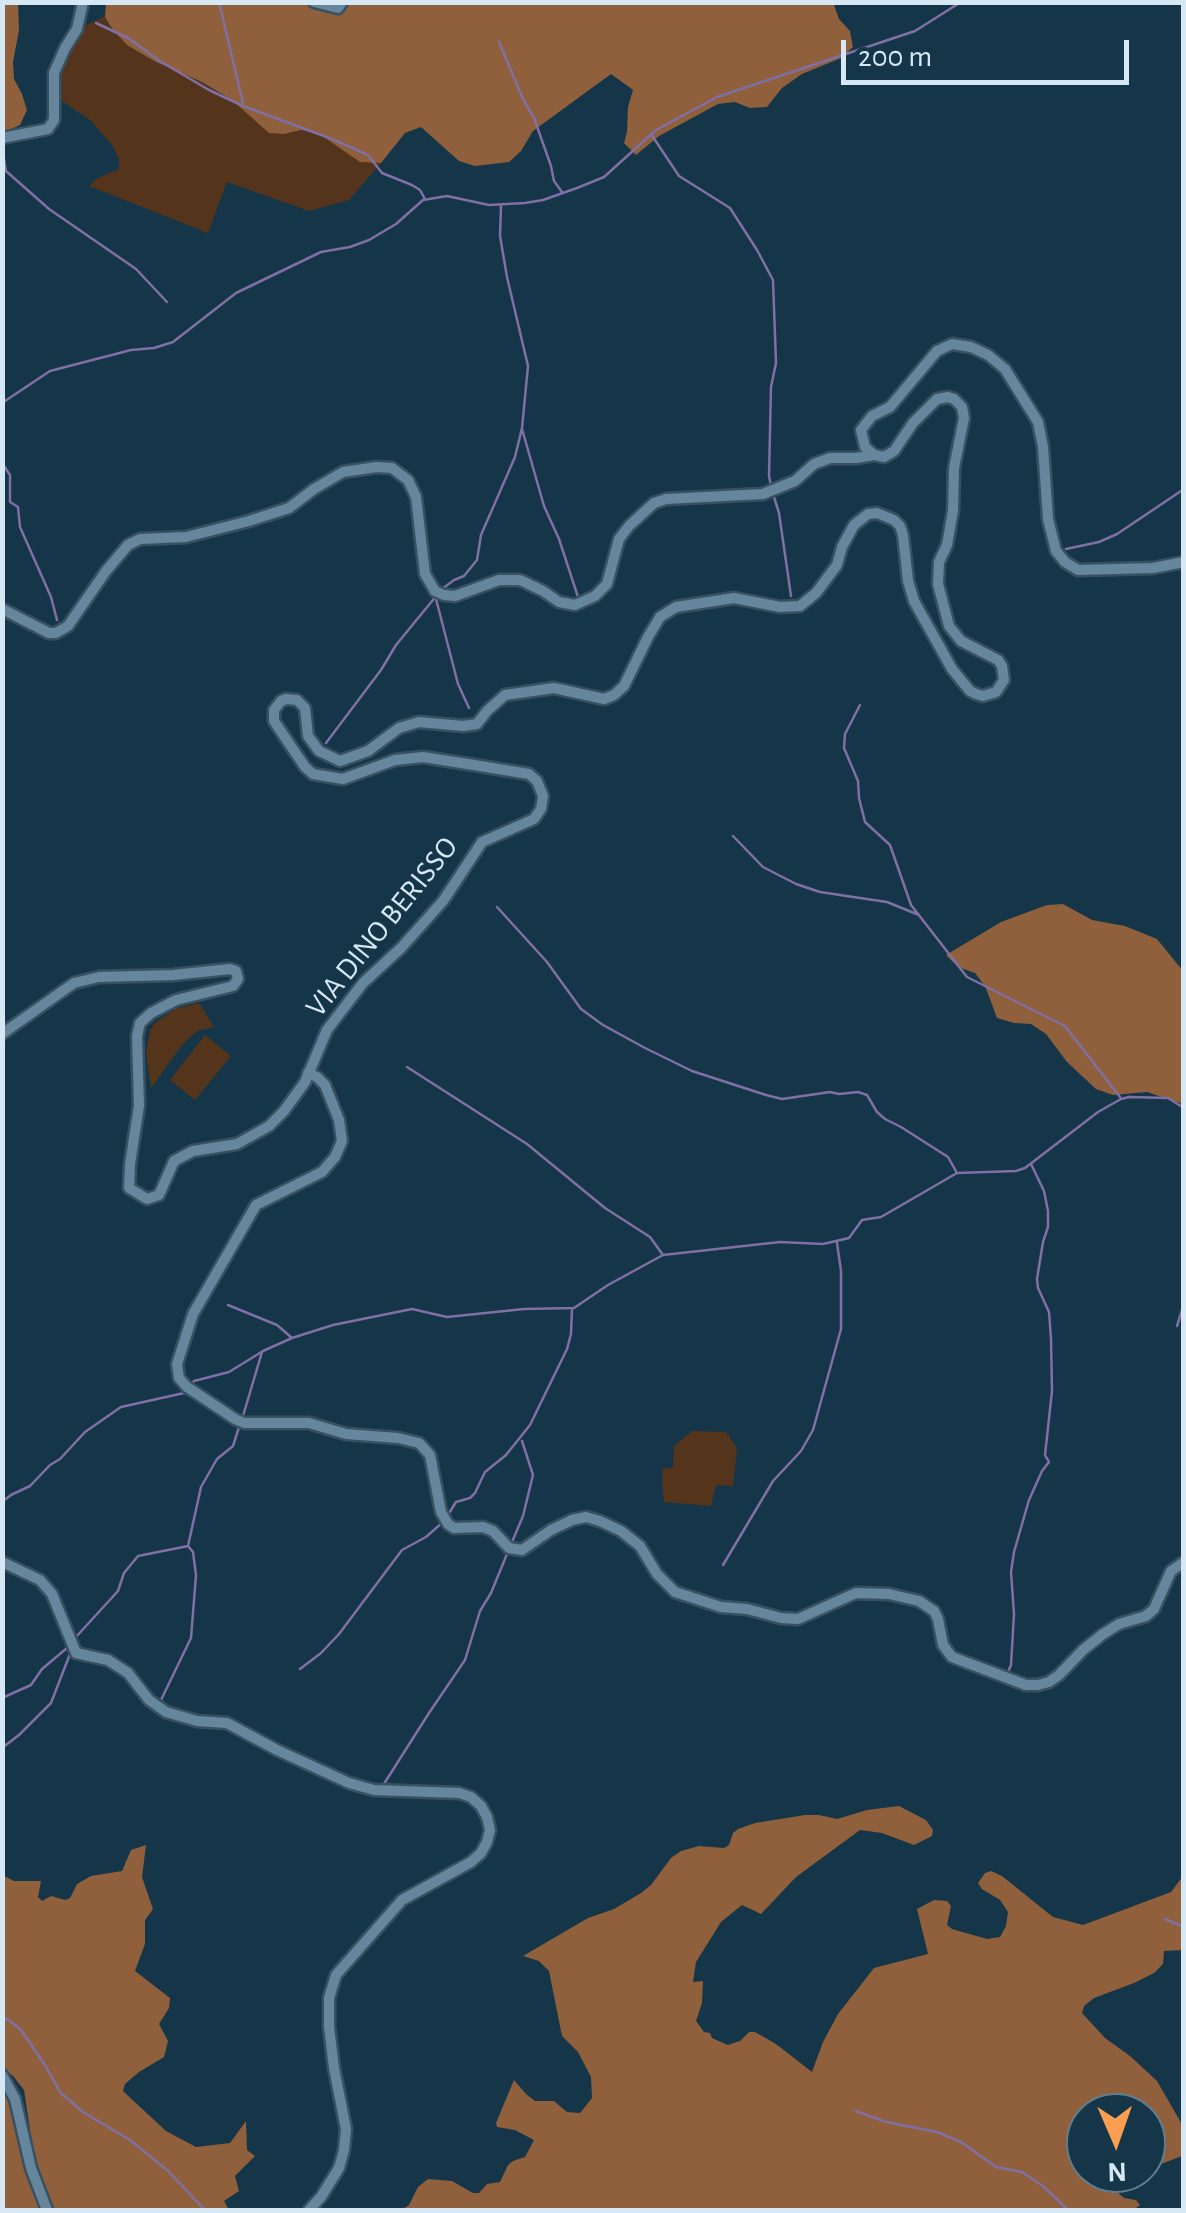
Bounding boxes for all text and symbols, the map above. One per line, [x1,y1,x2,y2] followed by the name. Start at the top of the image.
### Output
[846,20,1134,82] scale bar
[858,42,932,72] text: 200 m
[298,830,466,1024] street label: VIA DINO BERISSO
[1066,2093,1166,2193] north arrow
[1107,2157,1127,2185] text: N

